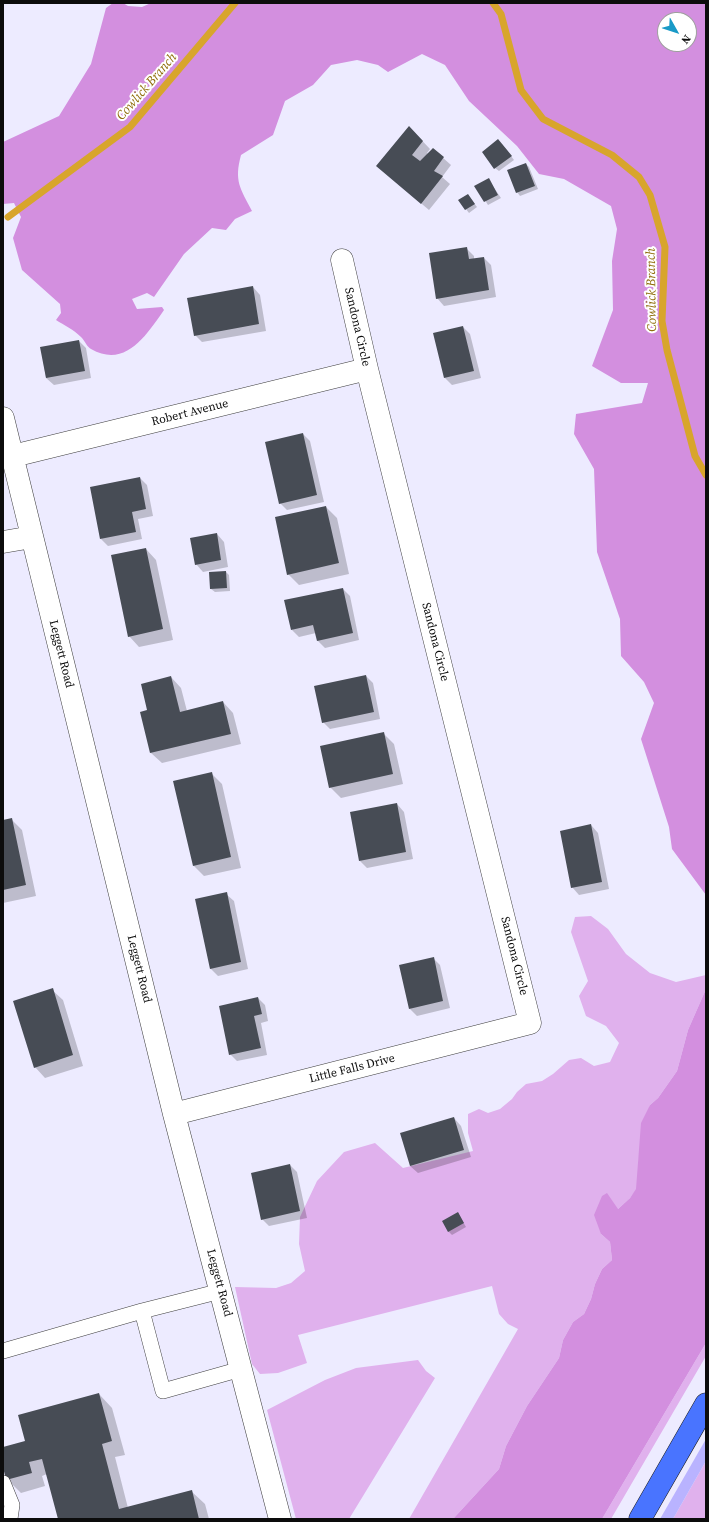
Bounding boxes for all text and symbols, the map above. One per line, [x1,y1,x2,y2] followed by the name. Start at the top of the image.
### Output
[657,12,697,52] north arrow
[678,31,694,47] text: N
[114,50,180,124] water label: Cowlick Branch
[643,248,661,332] water label: Cowlick Branch
[341,286,373,368] street label: Sandona Circle
[150,397,230,429] street label: Robert Avenue
[418,601,452,683] street label: Sandona Circle
[46,619,76,689] street label: Leggett Road
[497,915,531,997] street label: Sandona Circle
[124,934,154,1004] street label: Leggett Road
[308,1051,396,1087] street label: Little Falls Drive
[203,1248,235,1318] street label: Leggett Road

